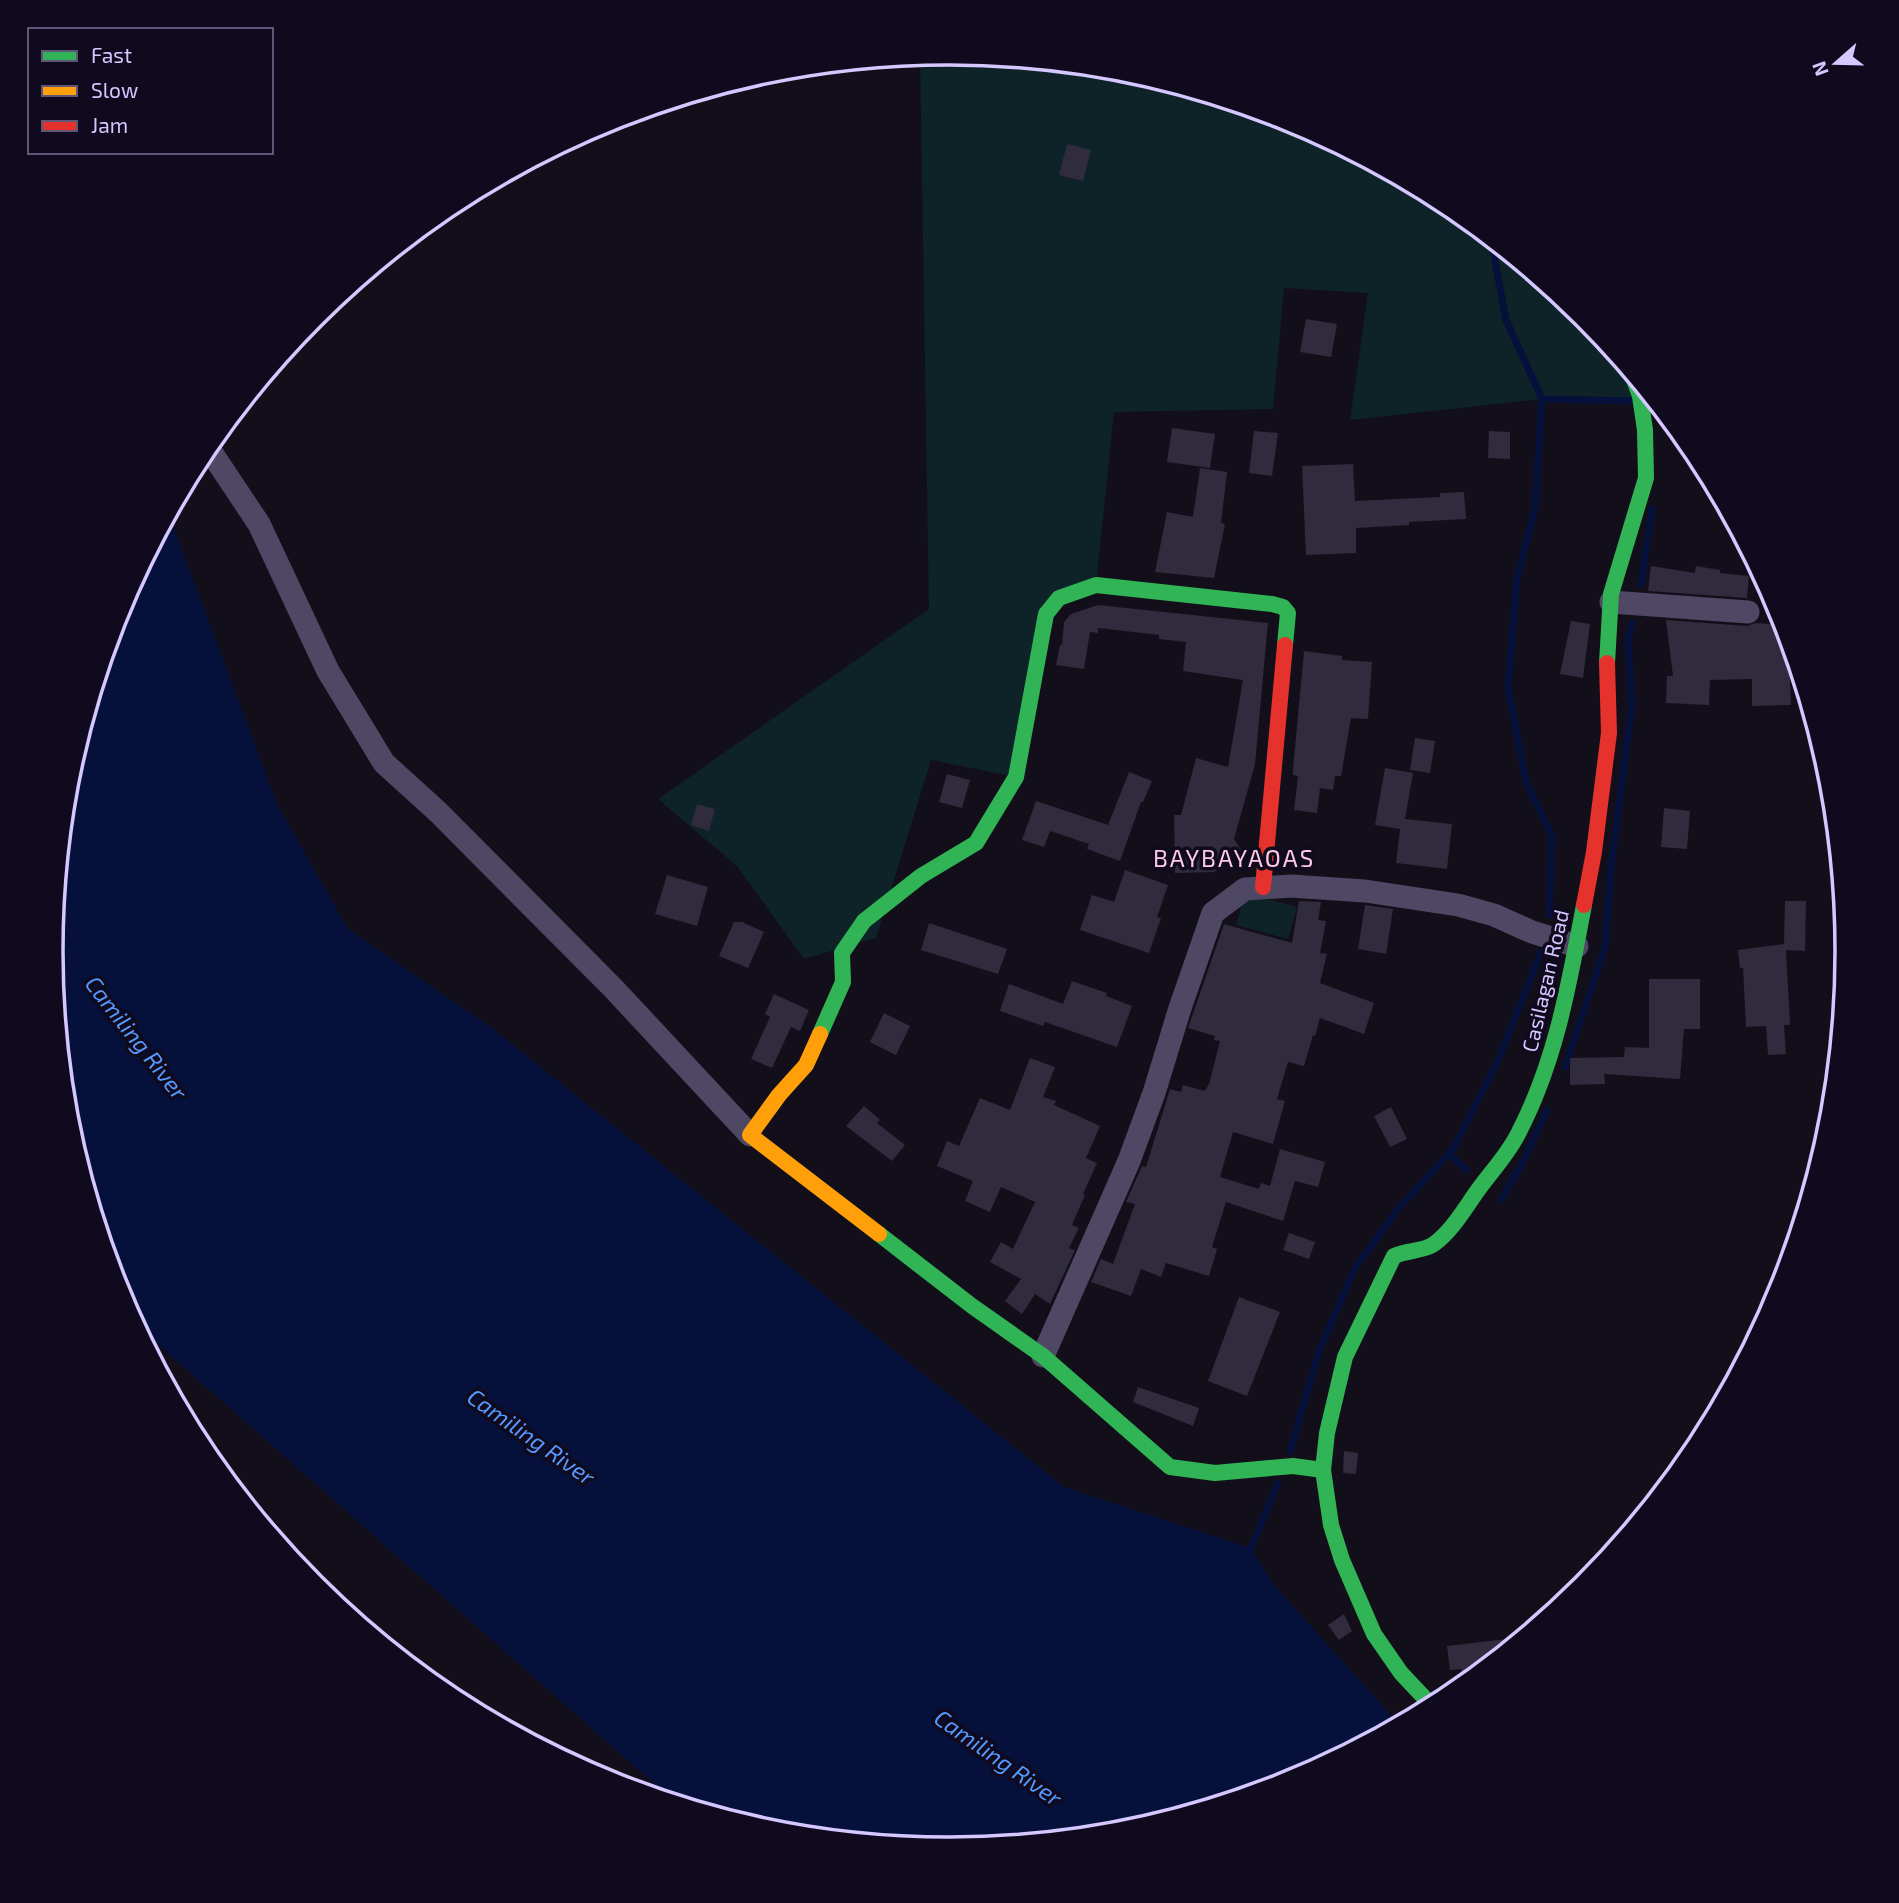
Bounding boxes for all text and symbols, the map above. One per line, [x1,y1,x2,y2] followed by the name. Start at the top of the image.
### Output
[28,28,273,154] legend
[1801,28,1871,98] north arrow
[91,42,132,67] text: Fast
[1806,59,1833,79] text: N
[91,77,138,102] text: Slow
[91,112,128,137] text: Jam
[1153,843,1315,872] district label: BAYBAYAOAS
[1516,907,1573,1054] street label: Casilagan Road
[80,970,194,1106] water label: Camiling River
[462,1382,602,1491] water label: Camiling River
[929,1703,1069,1812] water label: Camiling River

